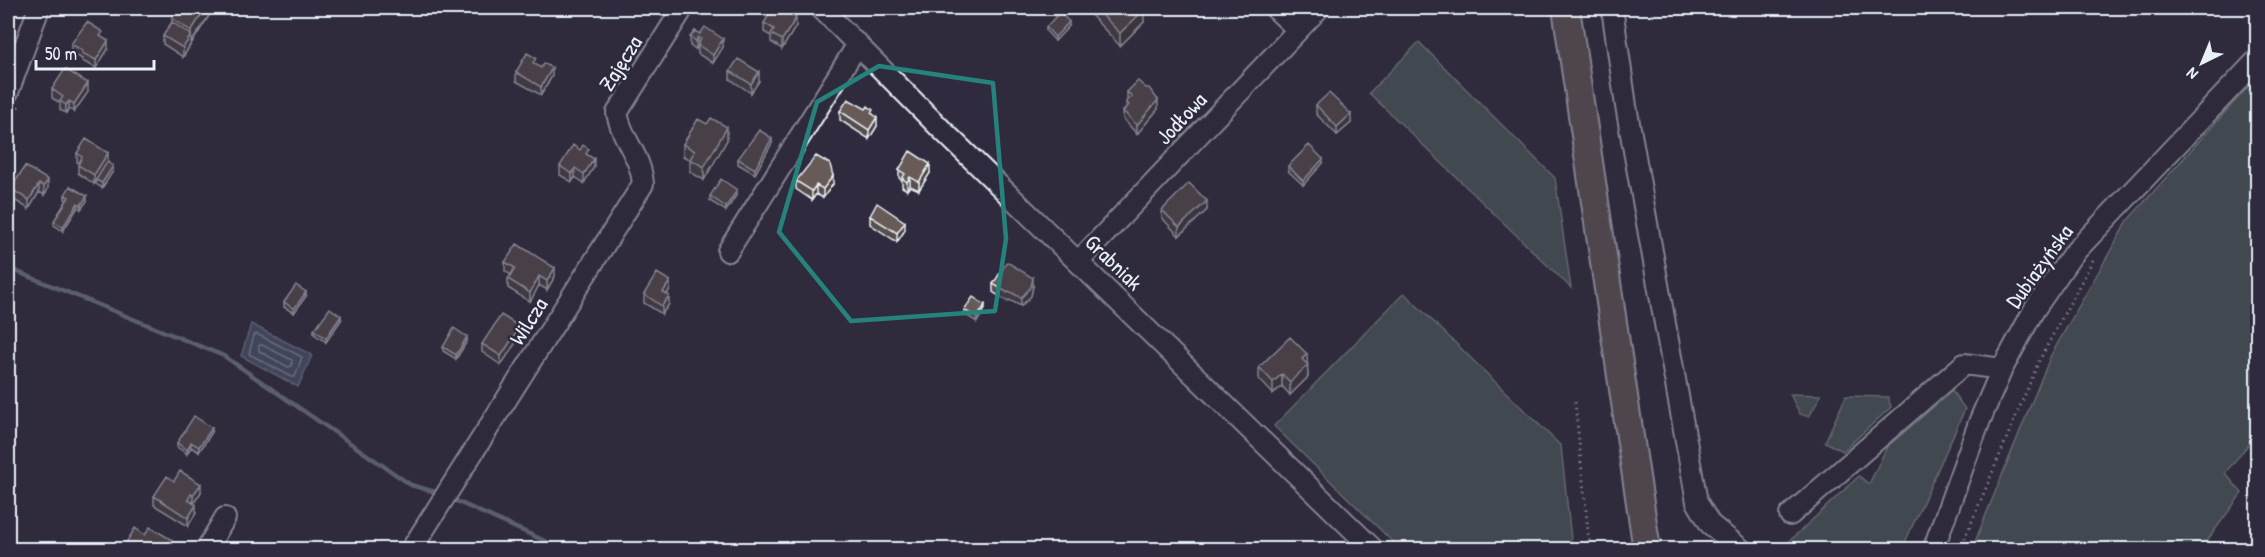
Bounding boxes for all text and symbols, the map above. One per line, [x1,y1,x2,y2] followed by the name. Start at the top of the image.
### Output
[591,29,649,97] street label: Zajęcza
[36,33,154,71] scale bar
[2172,33,2232,93] north arrow
[45,41,77,66] text: 50 m
[2181,63,2202,85] text: N
[1149,85,1213,151] street label: Jodłowa
[1998,218,2080,314] street label: Dubiażyńska
[1079,227,1149,297] street label: Grabniak
[502,291,554,351] street label: Wilcza

